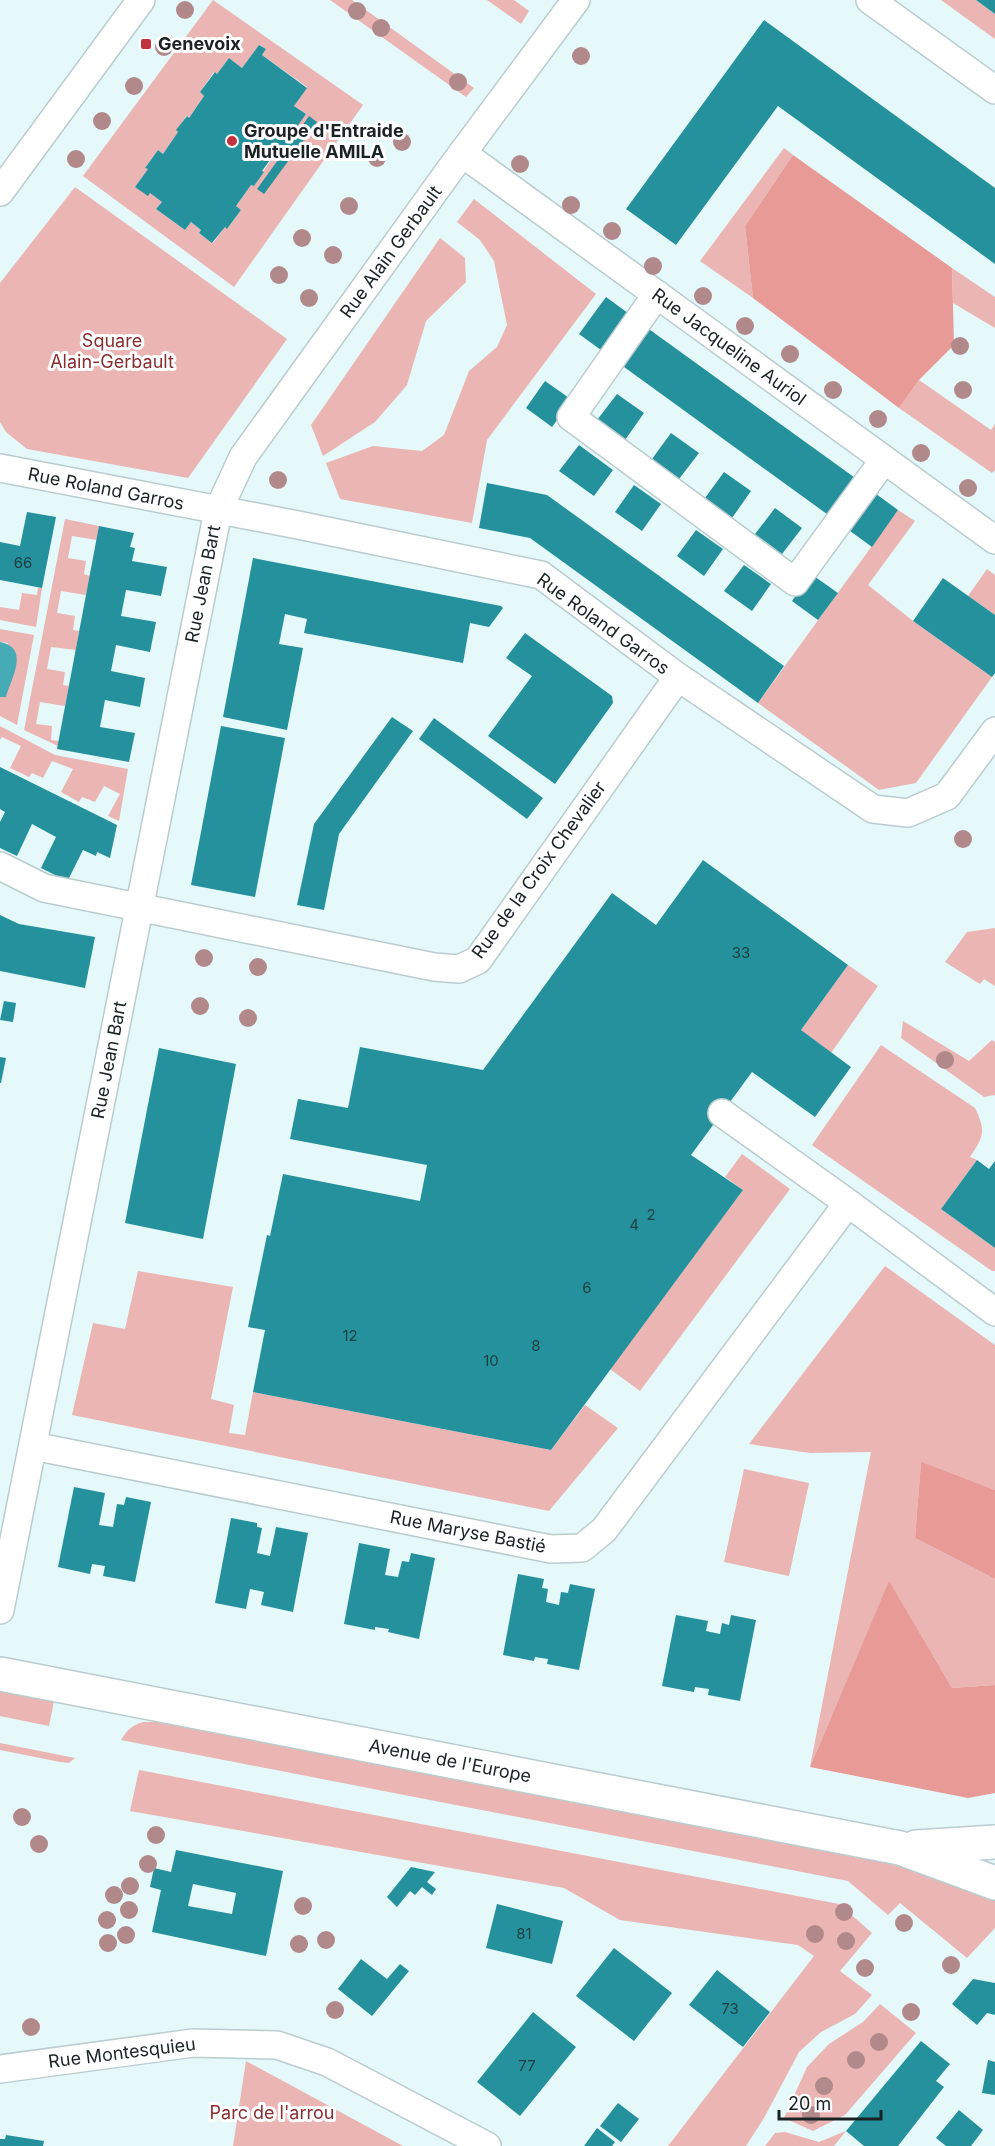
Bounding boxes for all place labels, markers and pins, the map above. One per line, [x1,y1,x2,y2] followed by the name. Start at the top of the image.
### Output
[158,33,241,54] place label: Genevoix
[139,37,153,51] marker: Genevoix
[244,120,404,162] place label: Groupe d'Entraide Mutuelle AMILA
[225,134,239,148] marker: Groupe d'Entraide Mutuelle AMILA

